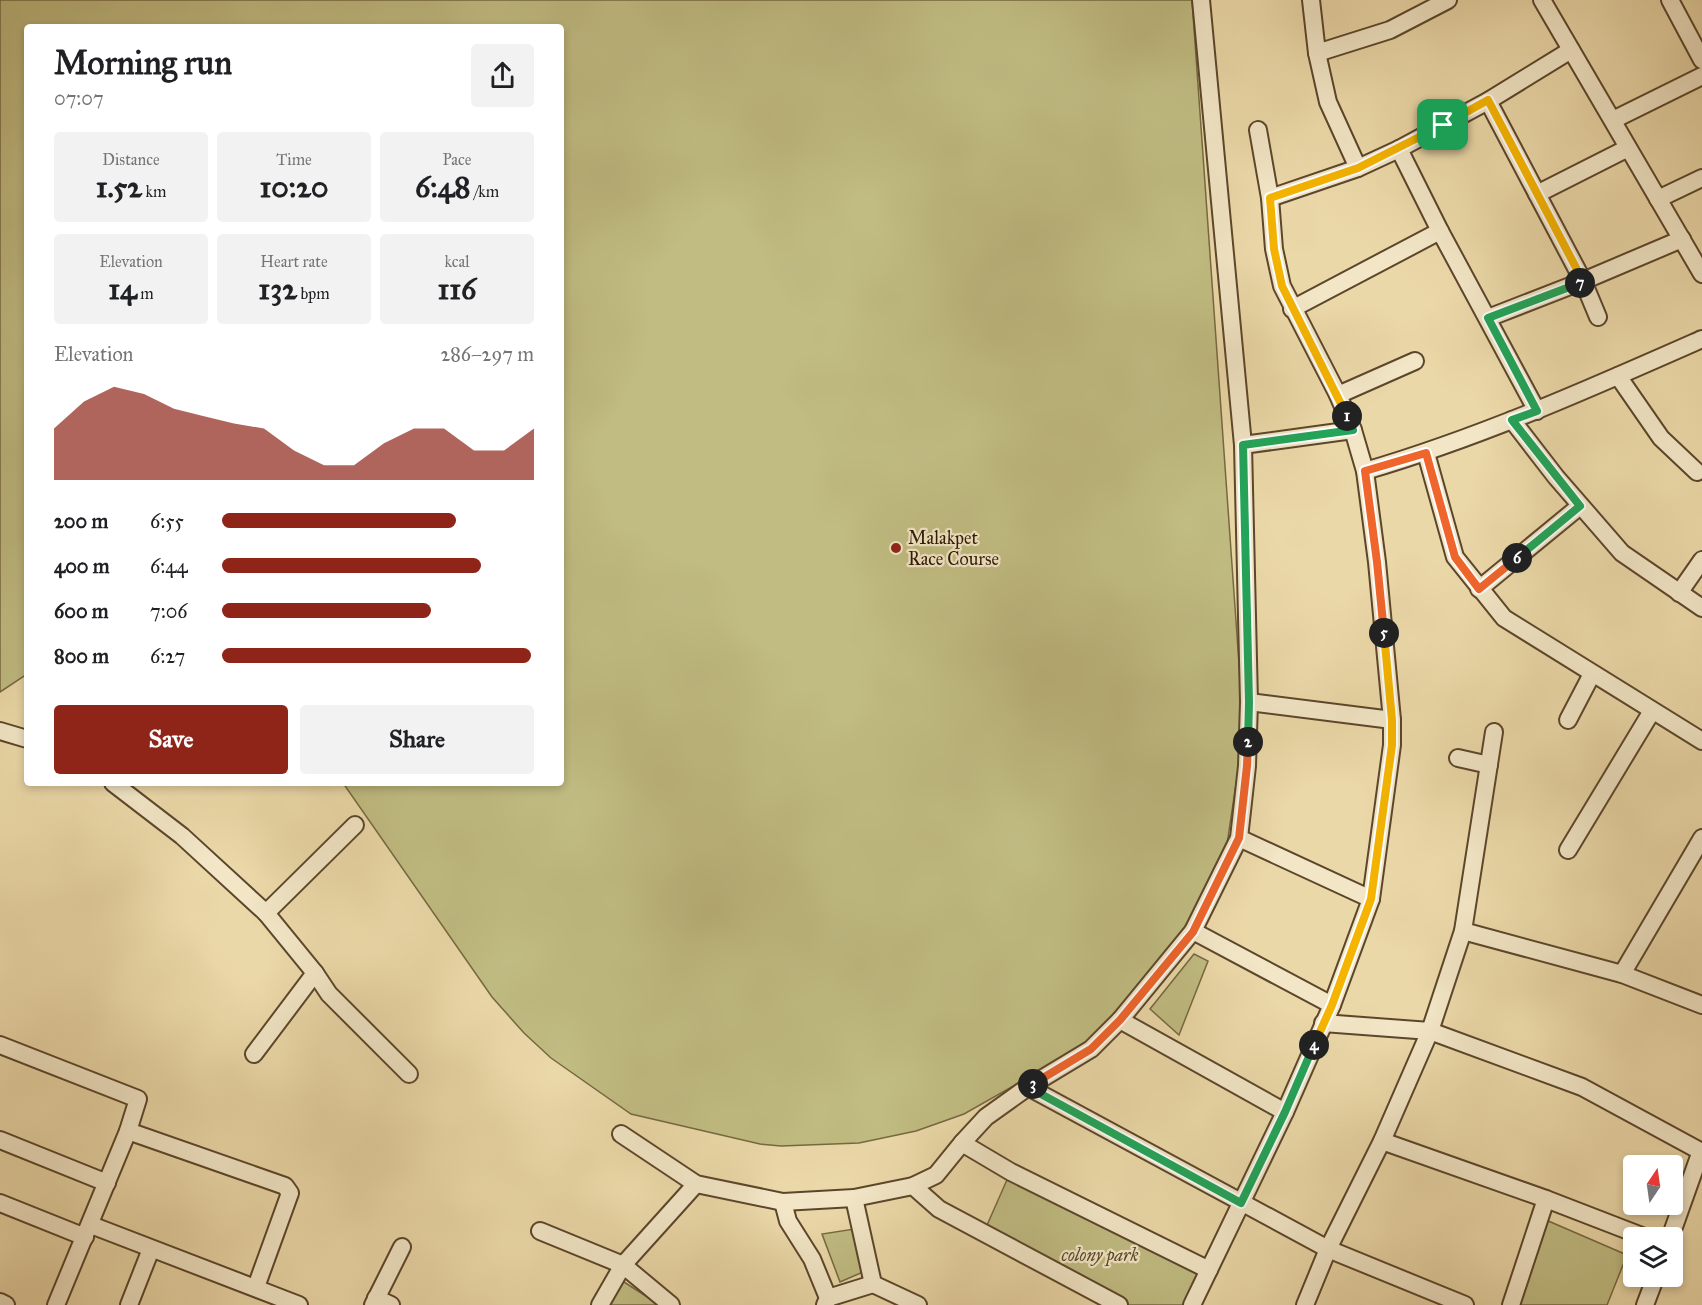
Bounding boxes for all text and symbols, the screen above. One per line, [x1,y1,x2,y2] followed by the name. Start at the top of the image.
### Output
[54,43,232,83] text: Morning run
[471,44,534,107] button: share
[54,86,104,110] text: 07:07
[1417,99,1468,150] pin
[1426,108,1459,141] icon: arrive
[102,150,160,169] text: Distance
[276,150,312,169] text: Time
[442,150,472,169] text: Pace
[96,169,142,205] text: 1.52
[260,169,329,205] text: 10:20
[415,169,470,205] text: 6:48
[142,182,166,201] text: km
[470,182,499,201] text: /km
[99,252,163,271] text: Elevation
[260,252,328,271] text: Heart rate
[444,252,470,271] text: kcal
[1565,268,1595,298] pin: 7
[108,271,137,307] text: 14
[258,271,297,307] text: 132
[438,271,477,307] text: 116
[1576,273,1584,292] text: 7
[137,284,154,303] text: m
[297,284,330,303] text: bpm
[54,342,133,366] text: Elevation
[440,342,534,366] text: 286–297 m
[1332,401,1362,431] pin: 1
[1344,406,1350,425] text: 1
[54,509,108,533] text: 200 m
[150,509,184,533] text: 6:55
[908,527,999,570] place label: Malakpet Race Course
[889,541,903,555] marker: Malakpet Race Course
[1502,543,1532,573] pin: 6
[1513,548,1521,567] text: 6
[54,554,110,578] text: 400 m
[150,554,188,578] text: 6:44
[54,599,109,623] text: 600 m
[150,599,188,623] text: 7:06
[1369,618,1399,648] pin: 5
[1380,623,1388,642] text: 5
[54,644,109,668] text: 800 m
[150,644,185,668] text: 6:27
[54,705,288,774] button: Save
[300,705,534,774] button: Share
[1233,727,1263,757] pin: 2
[1244,732,1252,751] text: 2
[1299,1030,1329,1060] pin: 4
[1310,1035,1318,1054] text: 4
[1018,1069,1048,1099] pin: 3
[1030,1074,1036,1093] text: 3
[1623,1155,1683,1215] north arrow
[1623,1155,1683,1287] map controls
[1623,1227,1683,1287] button: layers
[1061,1244,1139,1267] park label: colony park

